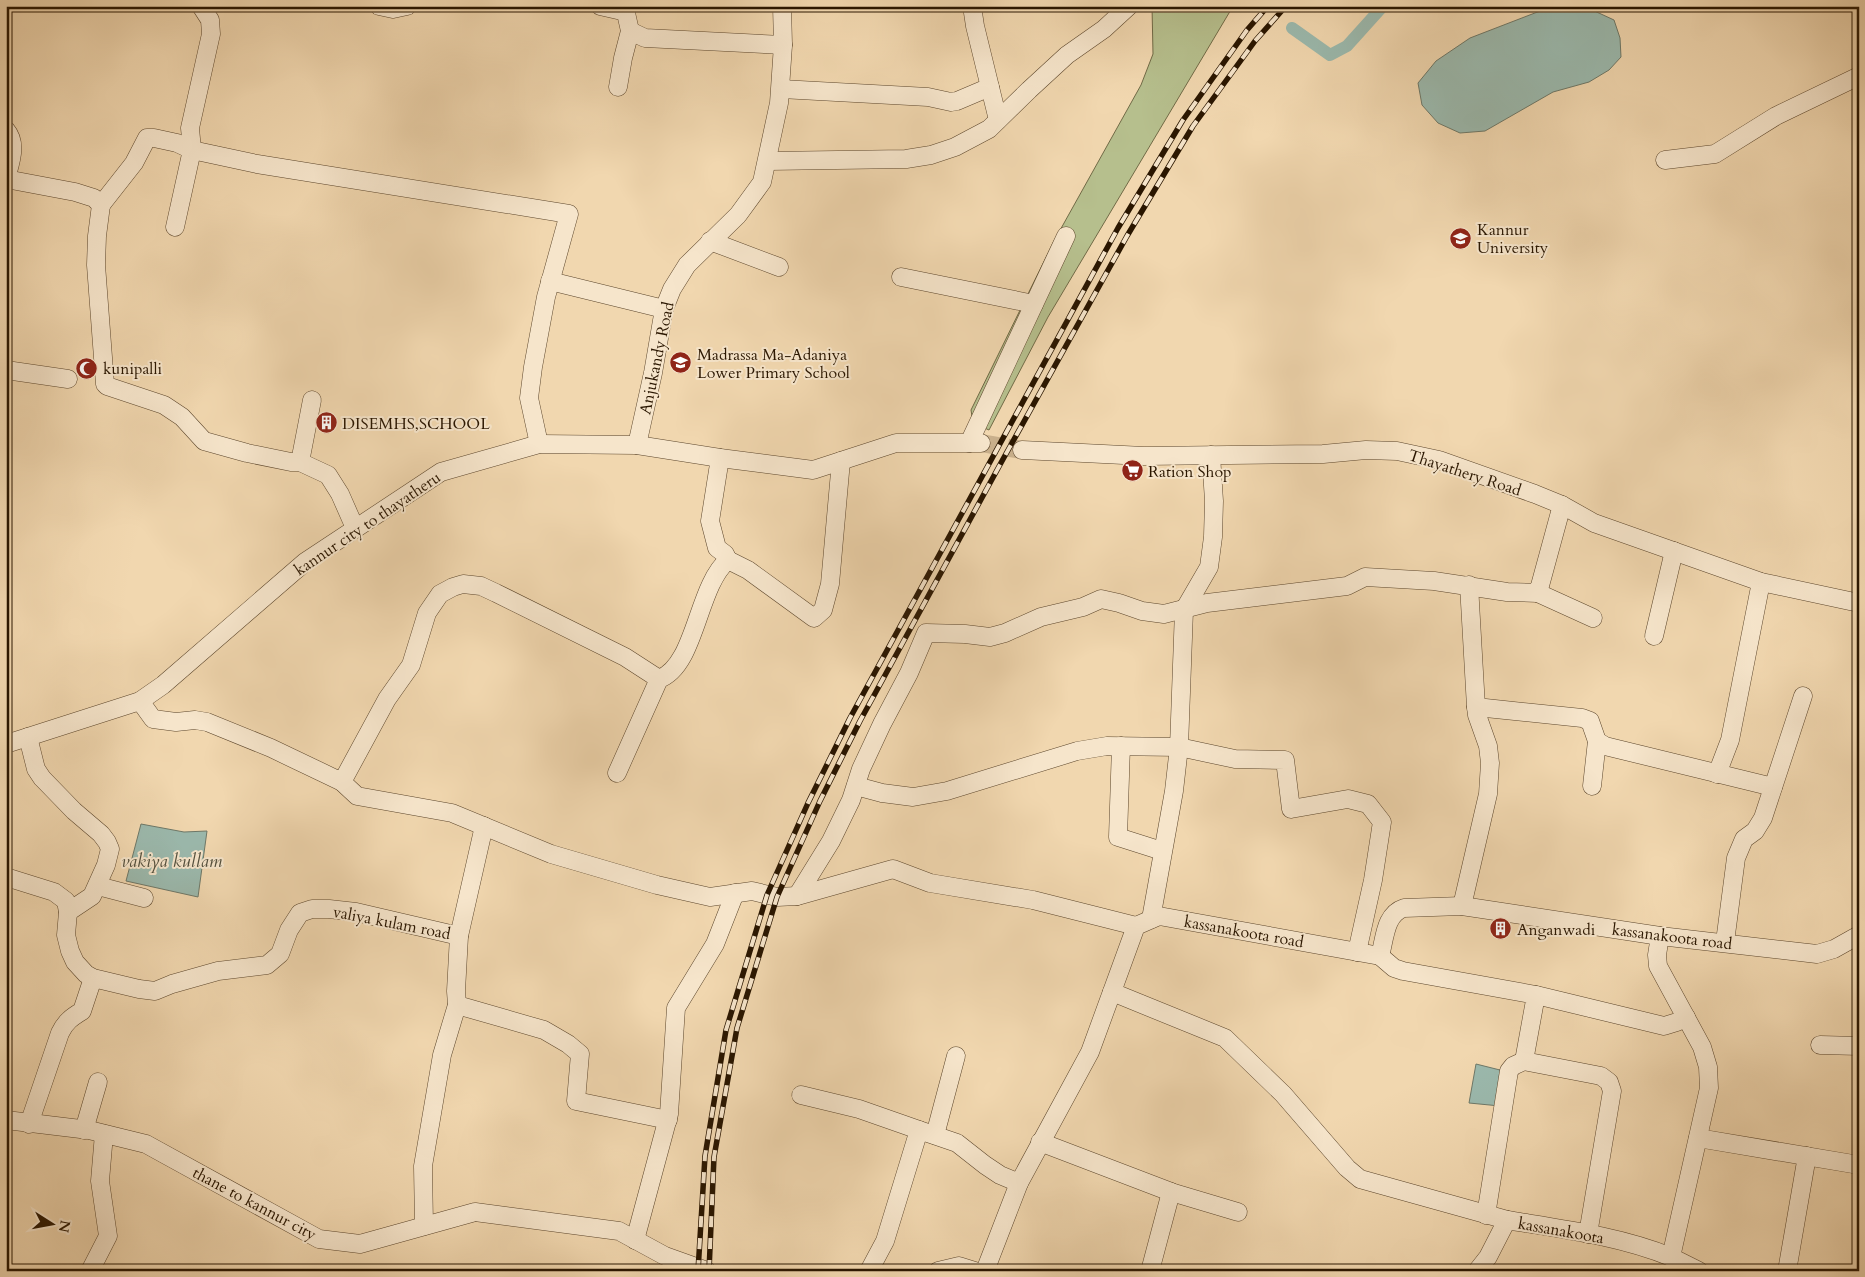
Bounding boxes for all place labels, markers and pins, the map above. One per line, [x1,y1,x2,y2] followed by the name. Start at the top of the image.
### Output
[1477,219,1549,259] place label: Kannur University
[1449,226,1473,250] school or university icon: Kannur University
[697,344,850,384] place label: Madrassa Ma-Adaniya Lower Primary School
[669,351,693,375] school or university icon: Madrassa Ma-Adaniya Lower Primary School
[75,356,99,380] mosque icon: kunipalli
[103,358,163,380] place label: kunipalli
[314,411,338,435] building icon: DISEMHS,SCHOOL
[342,413,490,435] place label: DISEMHS,SCHOOL
[1120,459,1144,483] supermarket icon: Ration Shop
[1148,461,1232,483] place label: Ration Shop
[1489,917,1513,941] building icon: Anganwadi
[1517,919,1596,941] place label: Anganwadi

